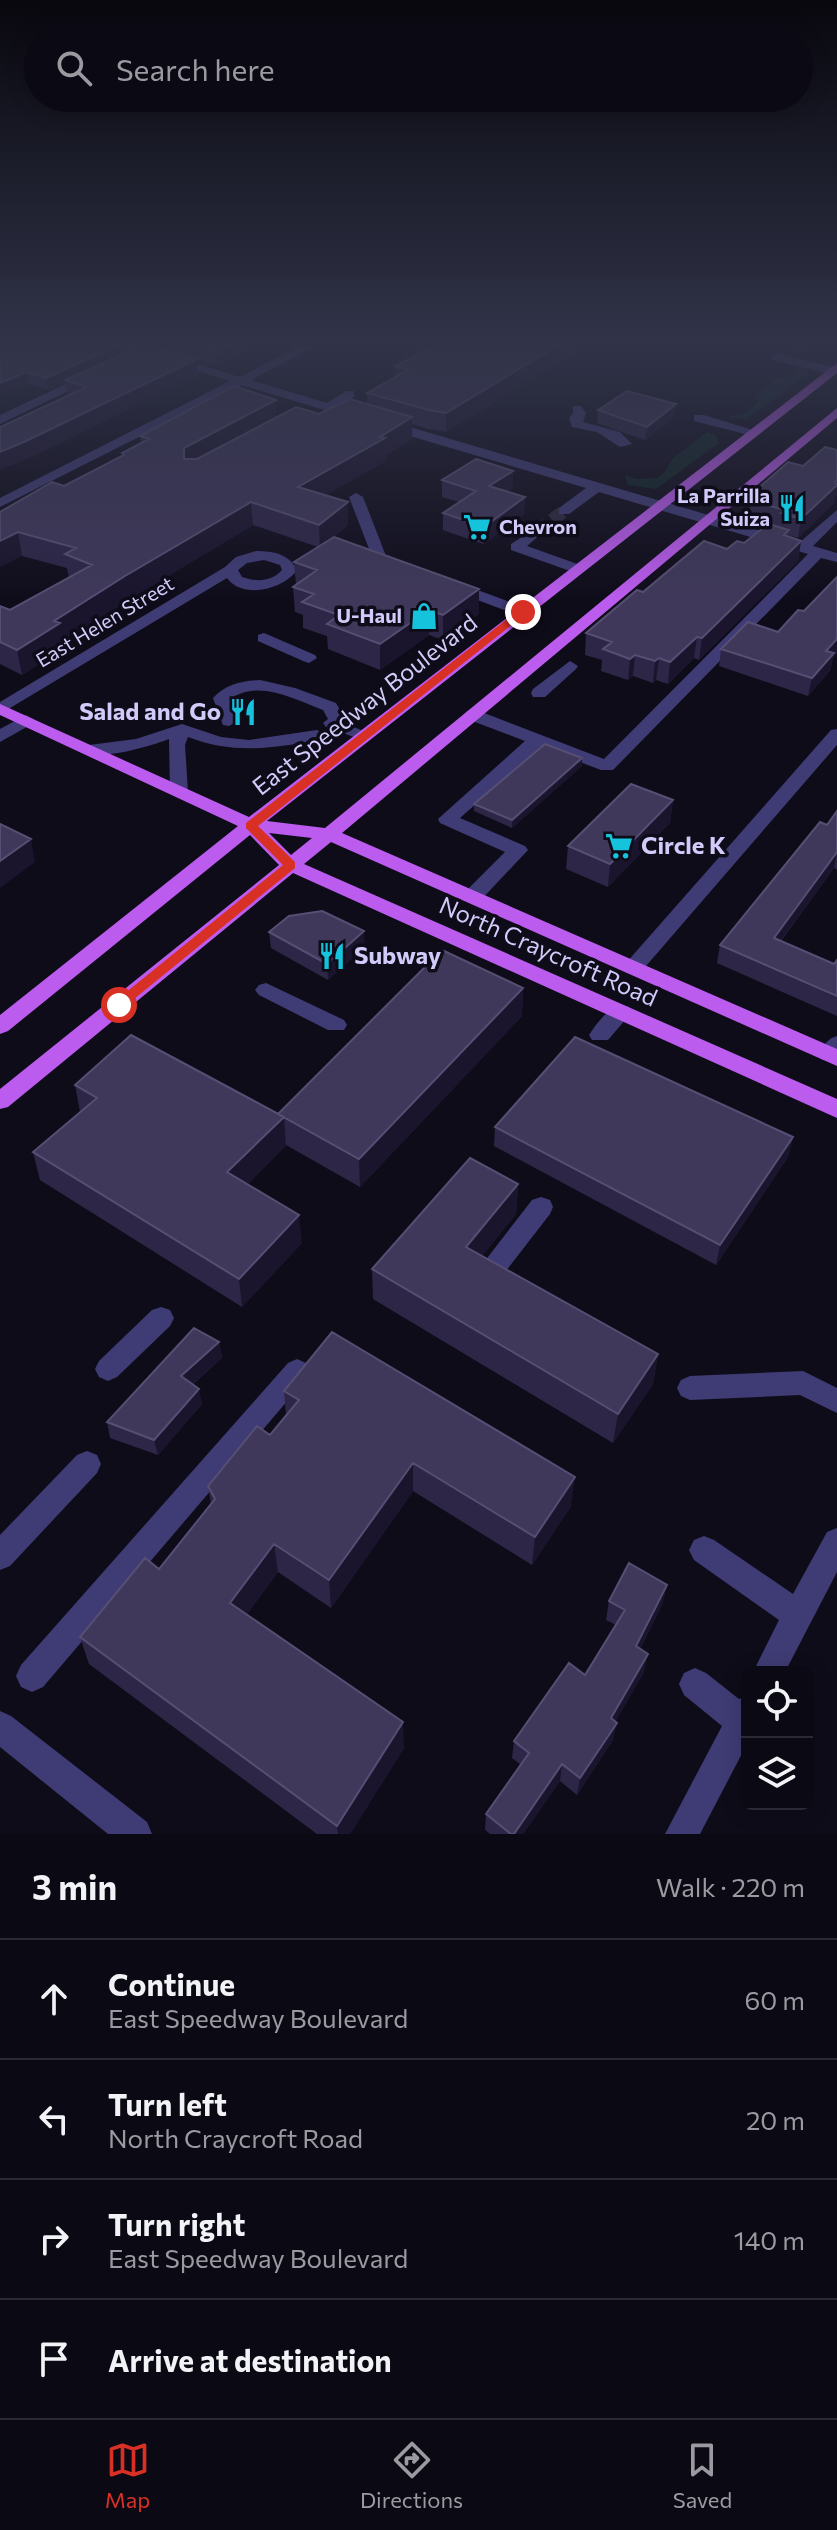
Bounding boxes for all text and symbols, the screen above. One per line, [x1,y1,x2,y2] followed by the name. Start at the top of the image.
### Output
[24,24,813,112] search box
[52,46,96,90] icon: search
[116,50,275,87] text: Search here
[677,483,770,530] place label: La Parrilla Suiza
[777,493,807,523] restaurant icon: La Parrilla Suiza
[462,512,492,542] supermarket icon: Chevron
[499,514,577,538] place label: Chevron
[31,571,178,672] street label: East Helen Street
[505,594,541,630] route end
[409,601,439,631] shop icon: U-Haul
[337,603,402,627] place label: U-Haul
[246,607,482,801] street label: East Speedway Boulevard
[79,696,221,725] place label: Salad and Go
[228,697,258,727] restaurant icon: Salad and Go
[641,830,726,859] place label: Circle K
[604,831,634,861] supermarket icon: Circle K
[435,889,662,1012] street label: North Craycroft Road
[354,940,441,969] place label: Subway
[317,941,347,971] restaurant icon: Subway
[101,987,137,1023] route start
[741,1666,813,1810] map controls
[741,1666,813,1738] button: locate
[741,1738,813,1810] button: layers
[32,1865,117,1907] text: 3 min
[656,1871,805,1902] text: Walk · 220 m
[108,1965,235,2002] text: Continue
[32,1977,76,2021] icon: ahead
[745,1984,805,2015] text: 60 m
[108,2002,408,2033] text: East Speedway Boulevard
[108,2085,227,2122] text: Turn left
[32,2097,76,2141] icon: left
[746,2104,805,2135] text: 20 m
[108,2122,363,2153] text: North Craycroft Road
[108,2205,245,2242] text: Turn right
[32,2217,76,2261] icon: right
[734,2224,805,2255] text: 140 m
[108,2242,408,2273] text: East Speedway Boulevard
[32,2337,76,2381] icon: arrive
[108,2341,392,2378] text: Arrive at destination
[105,2438,150,2513] tab: Map
[360,2438,463,2513] tab: Directions
[673,2438,732,2513] tab: Saved

